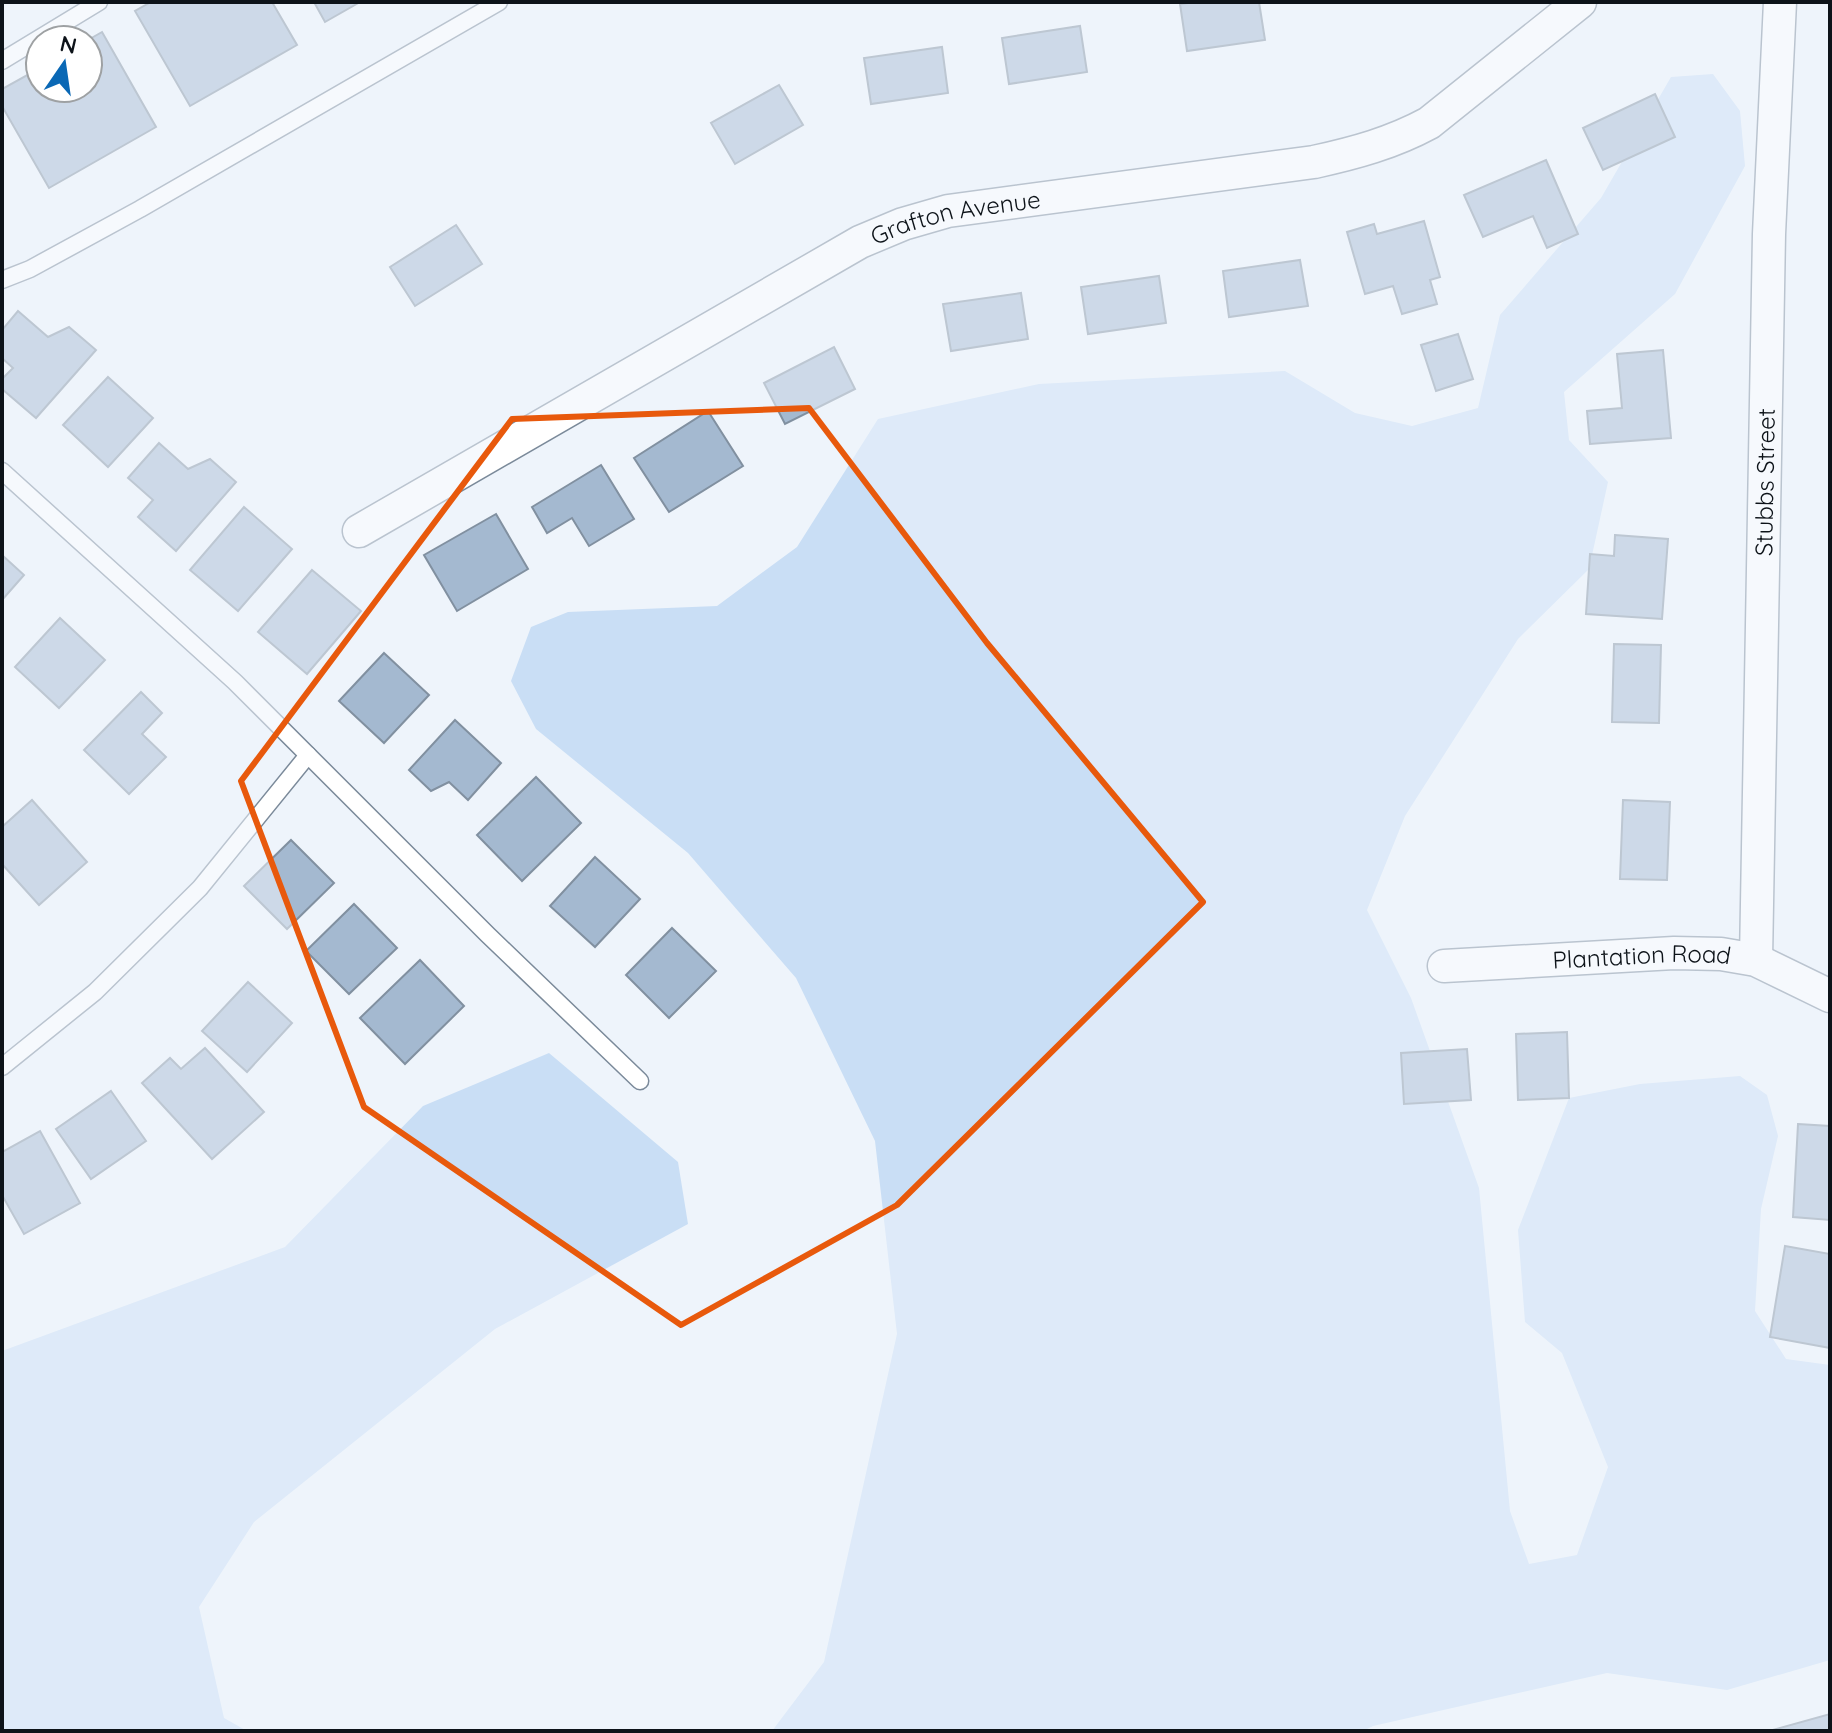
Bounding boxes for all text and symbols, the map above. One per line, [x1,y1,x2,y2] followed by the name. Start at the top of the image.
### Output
[24,24,104,104] north arrow
[57,29,80,60] text: N
[866,184,1042,251] street label: Grafton Avenue
[1748,408,1781,556] street label: Stubbs Street
[1552,938,1733,975] street label: Plantation Road

